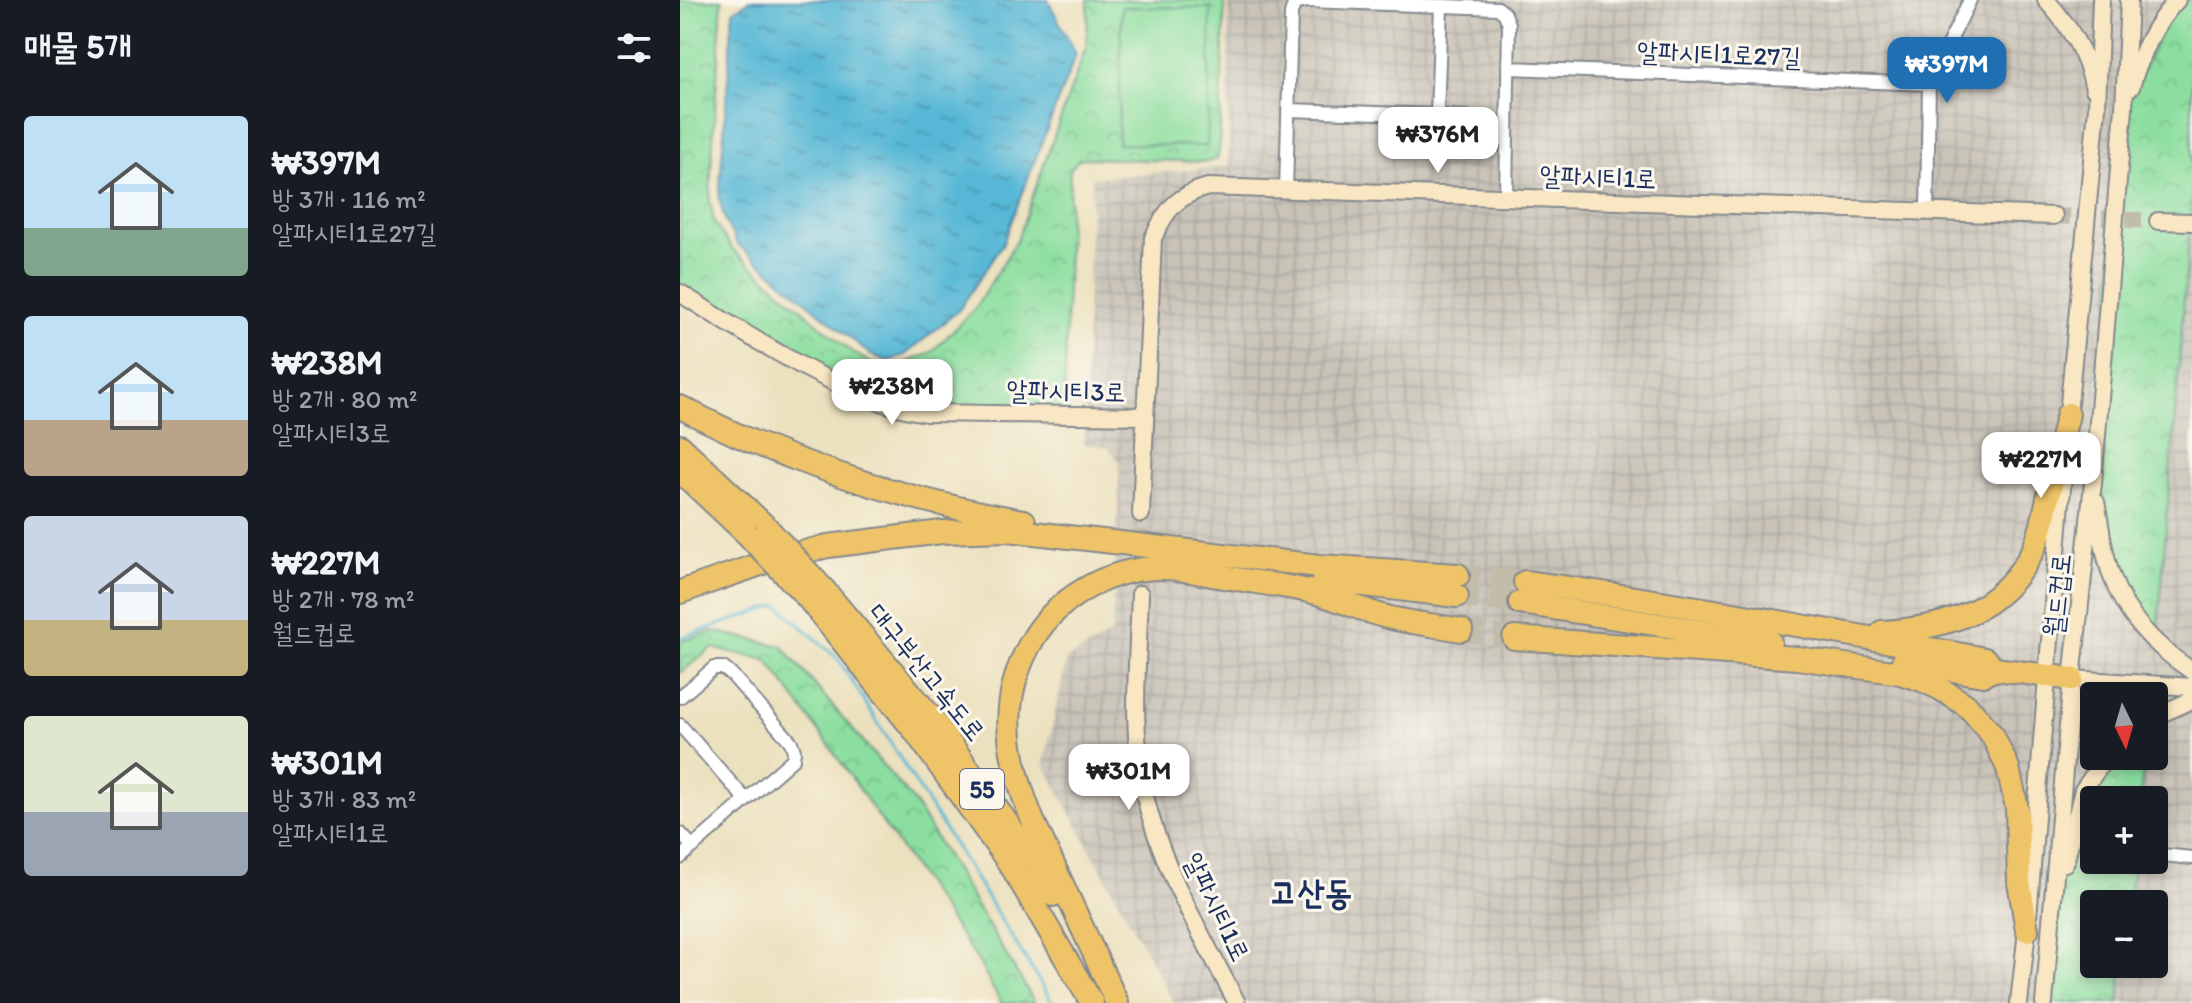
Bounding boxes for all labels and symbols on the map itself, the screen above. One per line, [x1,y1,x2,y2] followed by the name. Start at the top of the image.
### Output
[1636,35,1802,73] street label: 알파시티1로27길
[1891,37,2003,105] pin: ₩397M
[1382,107,1494,175] pin: ₩376M
[1539,159,1657,195] street label: 알파시티1로
[836,359,948,427] pin: ₩238M
[1006,374,1126,408] street label: 알파시티3로
[1985,432,2097,500] pin: ₩227M
[2037,552,2077,638] street label: 월드컵로
[862,597,992,747] street label: 대구부산고속도로
[2080,682,2168,770] north arrow
[1073,744,1185,812] pin: ₩301M
[960,769,1004,809] road number: 55
[1177,848,1257,966] street label: 알파시티1로
[1270,872,1352,913] district label: 고산동

